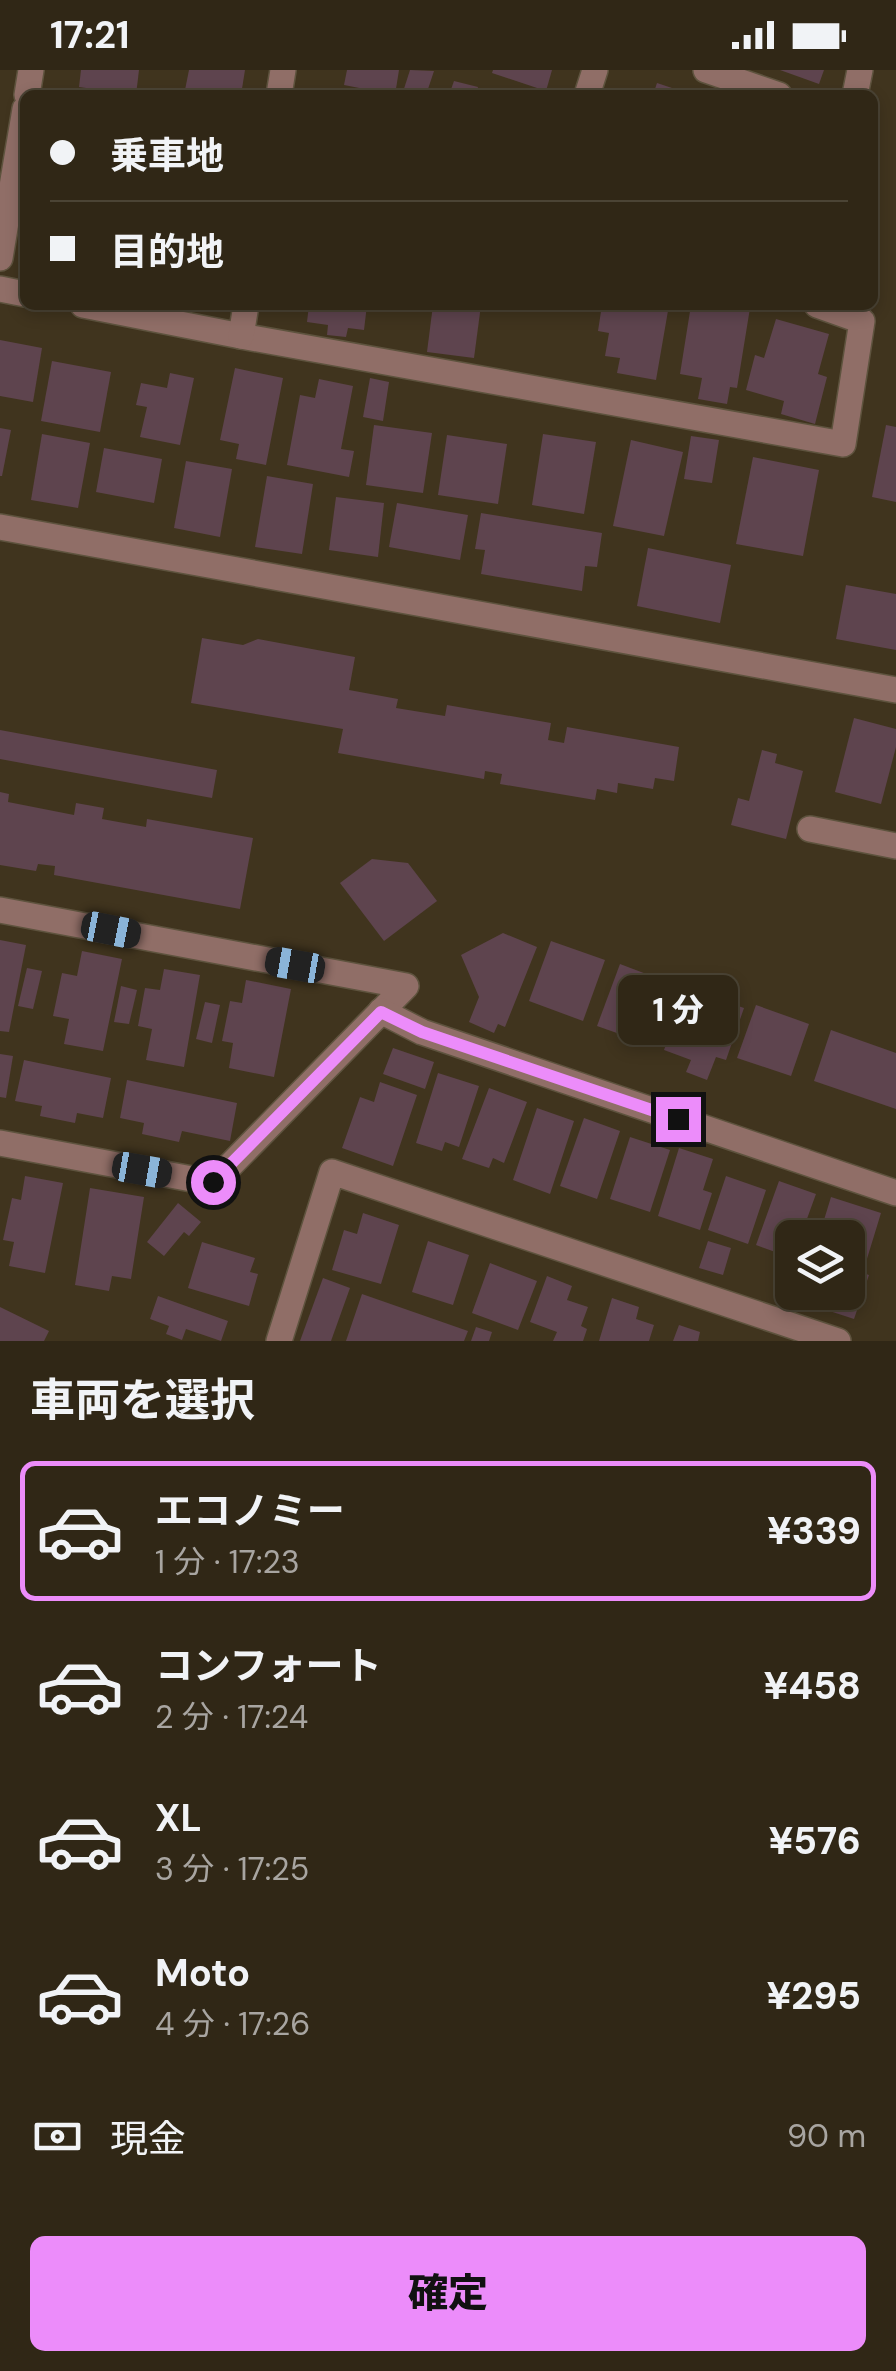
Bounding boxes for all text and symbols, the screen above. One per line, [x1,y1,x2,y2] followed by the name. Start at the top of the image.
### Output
[50,10,130,60] text: 17:21
[110,131,224,181] text: 乗車地
[110,227,224,277] text: 目的地
[79,910,143,950] car
[263,945,327,985] car
[618,974,738,1044] callout: 1 分
[652,989,704,1031] text: 1 分
[656,1097,701,1142] route end
[110,1150,174,1190] car
[191,1160,236,1205] route start
[775,1220,865,1310] map controls
[775,1220,865,1310] button: layers
[30,1371,255,1430] text: 車両を選択
[35,1486,125,1576] icon: car
[155,1486,345,1536] text: エコノミー
[767,1506,861,1556] text: ¥339
[155,1541,300,1583] text: 1 分 · 17:23
[35,1641,125,1731] icon: car
[155,1641,382,1691] text: コンフォート
[763,1661,861,1711] text: ¥458
[155,1696,308,1738] text: 2 分 · 17:24
[155,1793,202,1843] text: XL
[35,1796,125,1886] icon: car
[769,1816,861,1866] text: ¥576
[155,1848,309,1890] text: 3 分 · 17:25
[155,1948,250,1998] text: Moto
[35,1951,125,2041] icon: car
[767,1971,861,2021] text: ¥295
[155,2003,310,2045] text: 4 分 · 17:26
[30,2109,85,2164] icon: cash
[110,2114,186,2164] text: 現金
[787,2115,866,2157] text: 90 m
[30,2236,866,2351] button: 確定

